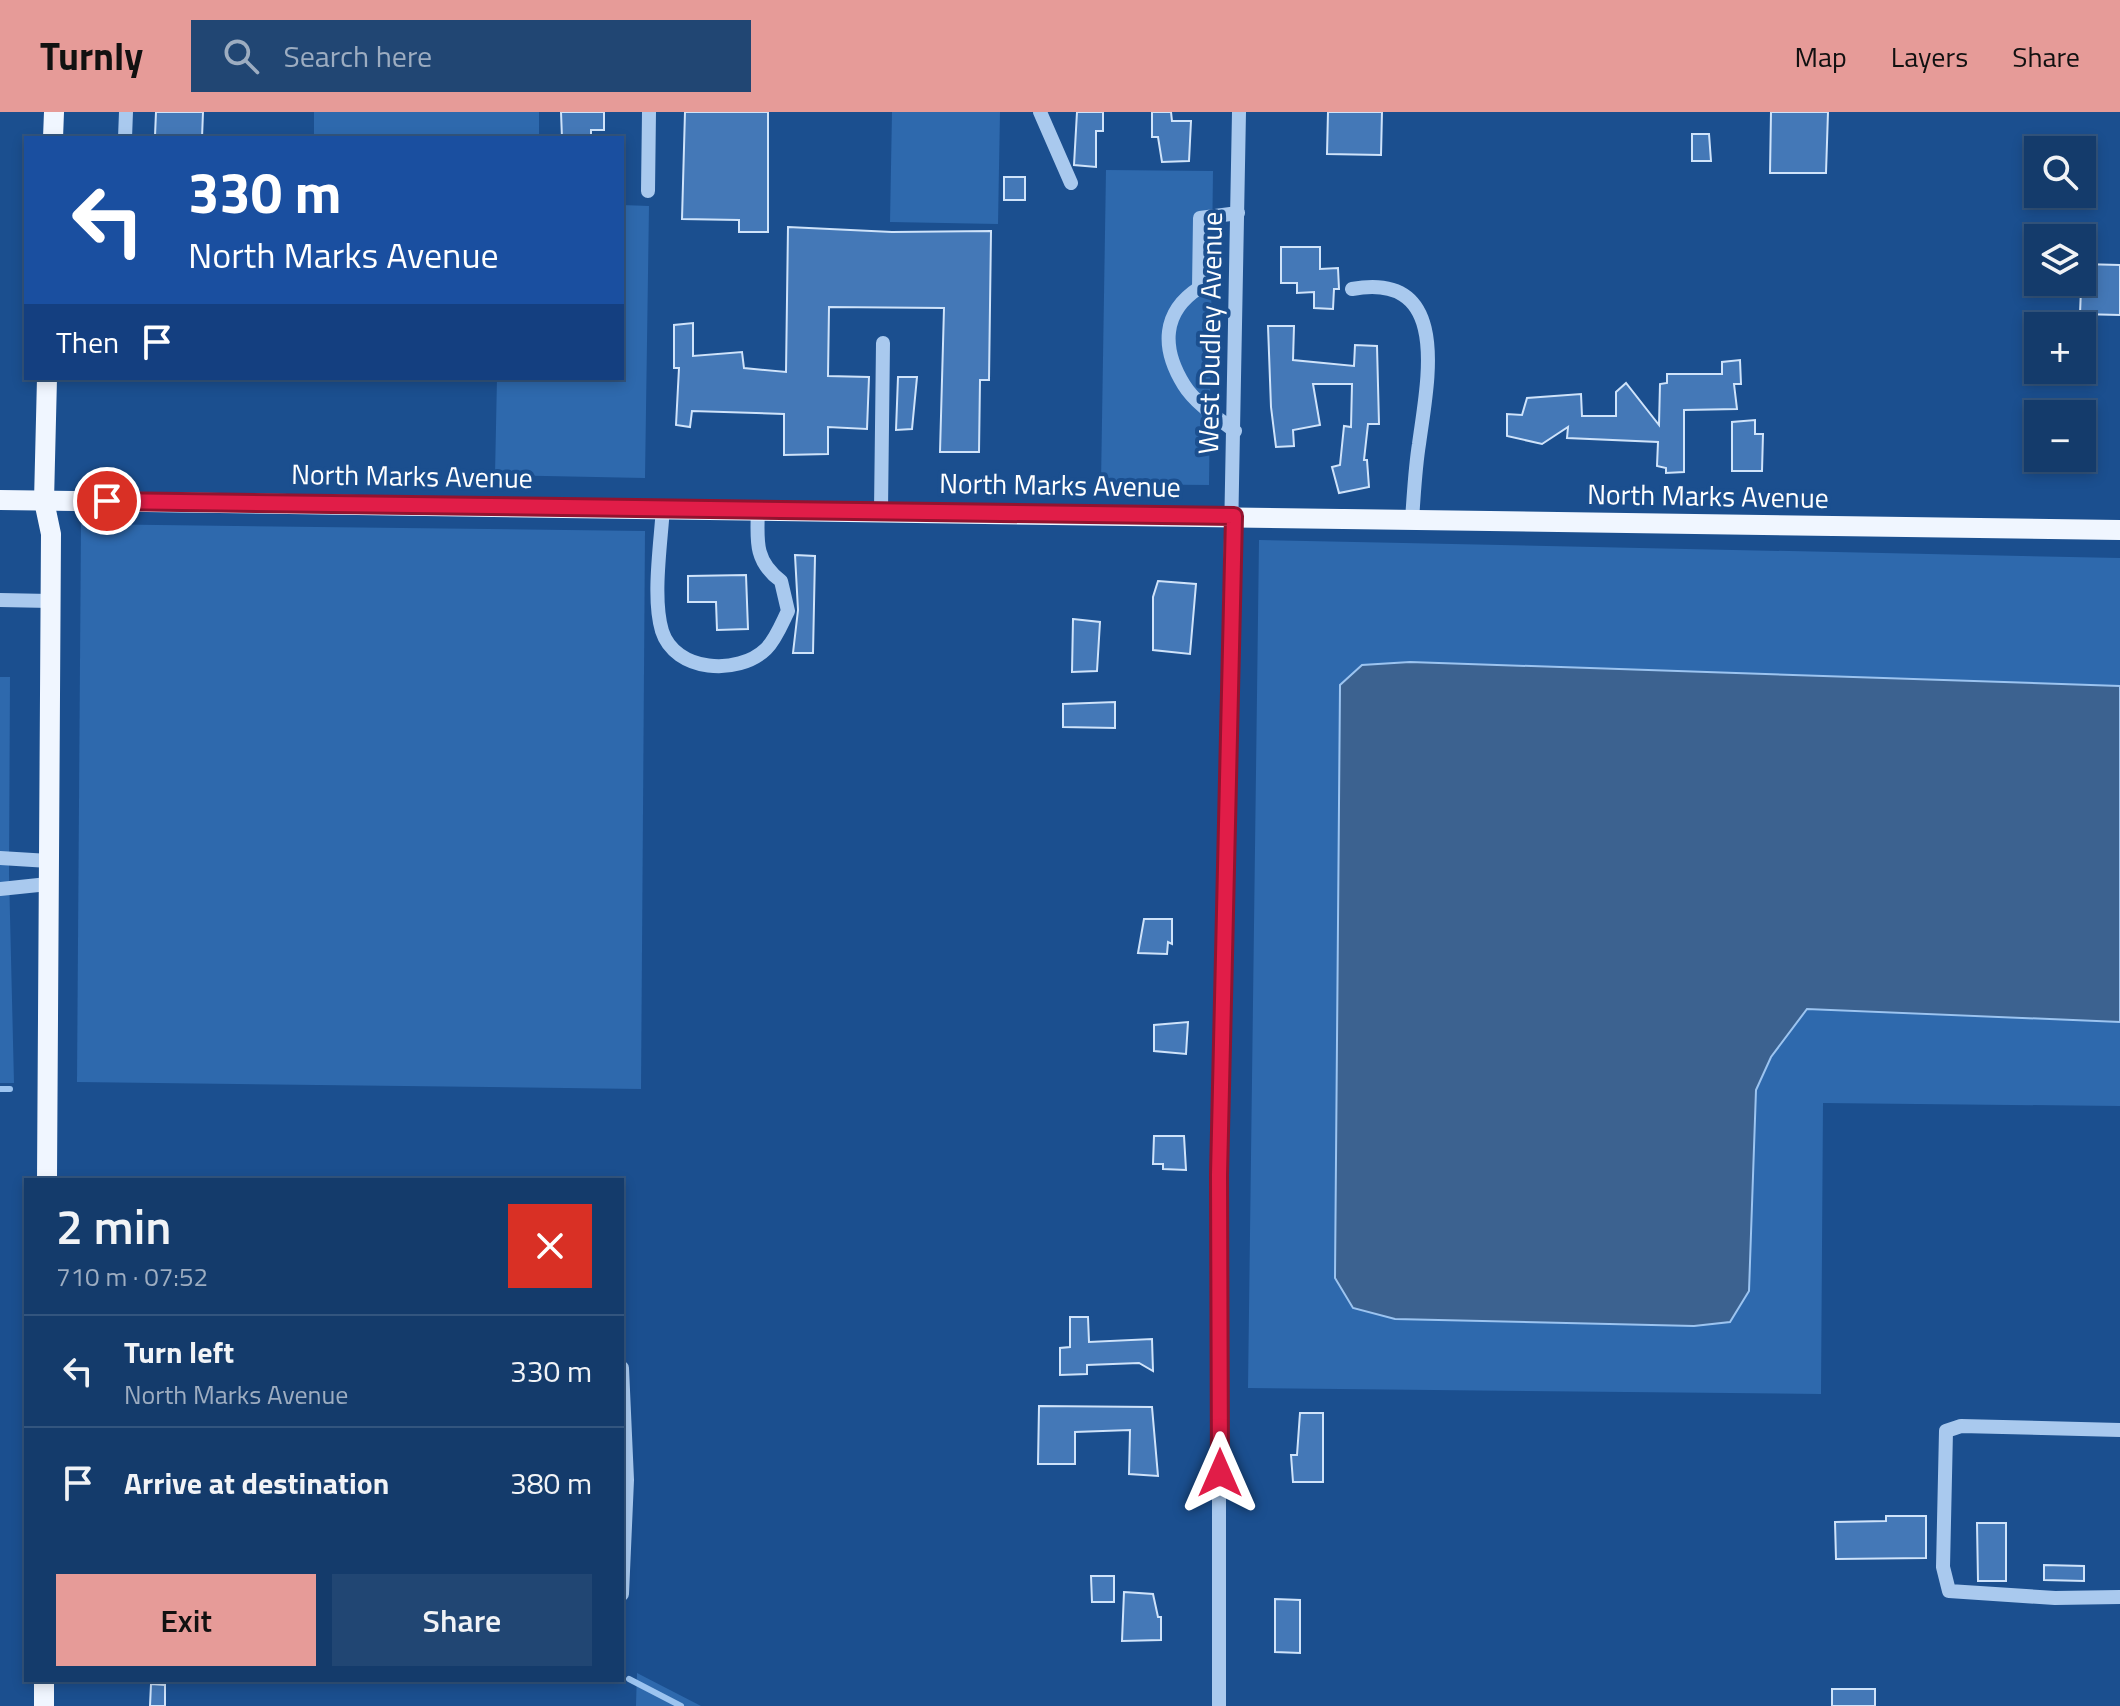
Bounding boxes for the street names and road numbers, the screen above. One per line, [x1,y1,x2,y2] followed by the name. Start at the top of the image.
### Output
[1186,211,1233,455] street label: West Dudley Avenue
[291,452,533,499] street label: North Marks Avenue
[939,461,1181,508] street label: North Marks Avenue
[1587,472,1829,519] street label: North Marks Avenue

